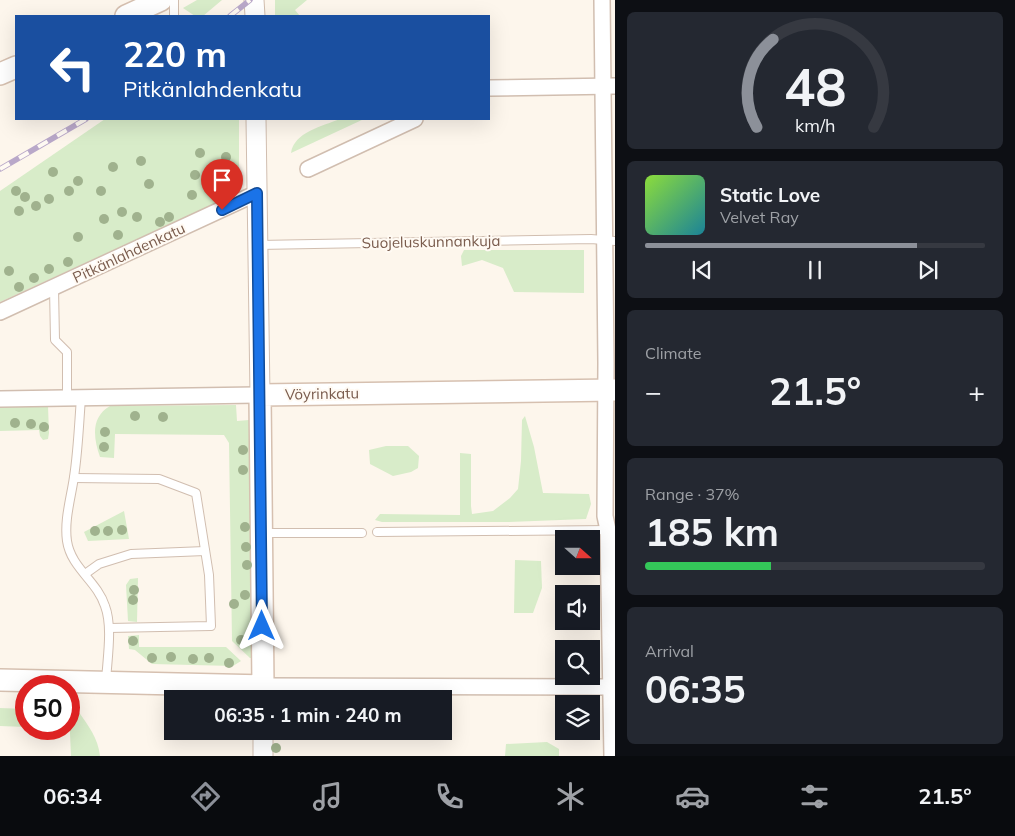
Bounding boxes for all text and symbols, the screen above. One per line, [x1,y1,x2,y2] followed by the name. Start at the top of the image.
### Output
[123,32,227,76] text: 220 m
[40,35,105,100] icon: left
[784,54,846,119] text: 48
[123,75,302,103] text: Pitkänlahdenkatu
[795,114,835,136] text: km/h
[201,159,243,210] pin
[208,166,236,194] icon: arrive
[720,183,820,207] text: Static Love
[720,207,799,227] text: Velvet Ray
[70,218,188,287] street label: Pitkänlahdenkatu
[362,231,500,252] street label: Suojeluskunnankuja
[688,256,716,284] icon: previous
[801,256,829,284] icon: pause
[914,256,942,284] icon: next
[645,343,701,363] text: Climate
[769,367,861,415] text: 21.5°
[645,374,662,409] text: −
[968,374,985,409] text: +
[285,383,359,404] street label: Vöyrinkatu
[645,484,740,504] text: Range · 37%
[645,508,779,556] text: 185 km
[555,530,600,575] north arrow
[555,530,600,740] map controls
[555,585,600,630] button: sound
[235,599,287,651] position arrow
[555,640,600,685] button: search
[645,641,694,661] text: Arrival
[645,665,746,713] text: 06:35
[15,675,80,740] speed limit sign: 50
[555,695,600,740] button: layers
[214,703,402,727] text: 06:35 · 1 min · 240 m
[188,779,223,814] icon: directions
[310,779,345,814] icon: music
[432,779,467,814] icon: phone
[553,779,588,814] icon: climate
[675,779,710,814] icon: car
[797,779,832,814] icon: filters
[43,782,102,810] text: 06:34
[918,782,972,810] text: 21.5°

